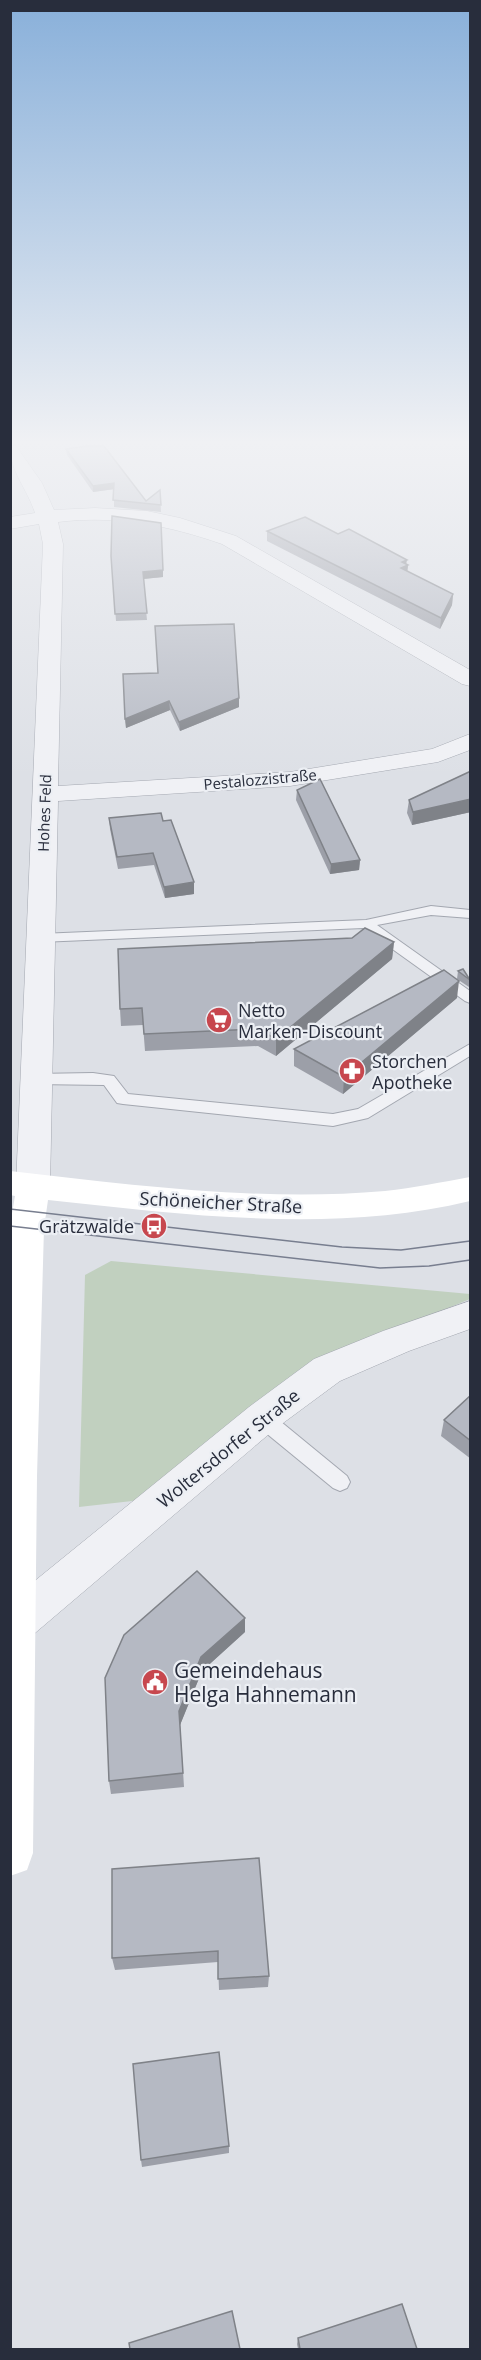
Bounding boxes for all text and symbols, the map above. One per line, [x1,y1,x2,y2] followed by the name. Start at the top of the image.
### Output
[203,764,317,794] street label: Pestalozzistraße
[33,774,55,852] street label: Hohes Feld
[238,998,382,1043] place label: Netto Marken-Discount
[204,1005,234,1035] supermarket icon: Netto Marken-Discount
[372,1049,452,1094] place label: Storchen Apotheke
[337,1056,367,1086] pharmacy icon: Storchen Apotheke
[139,1186,303,1218] street label: Schöneicher Straße
[139,1211,169,1241] bus stop icon: Grätzwalde
[39,1214,134,1238] place label: Grätzwalde
[152,1383,304,1513] street label: Woltersdorfer Straße
[174,1656,357,1708] place label: Gemeindehaus Helga Hahnemann
[140,1667,170,1697] public building icon: Gemeindehaus Helga Hahnemann

